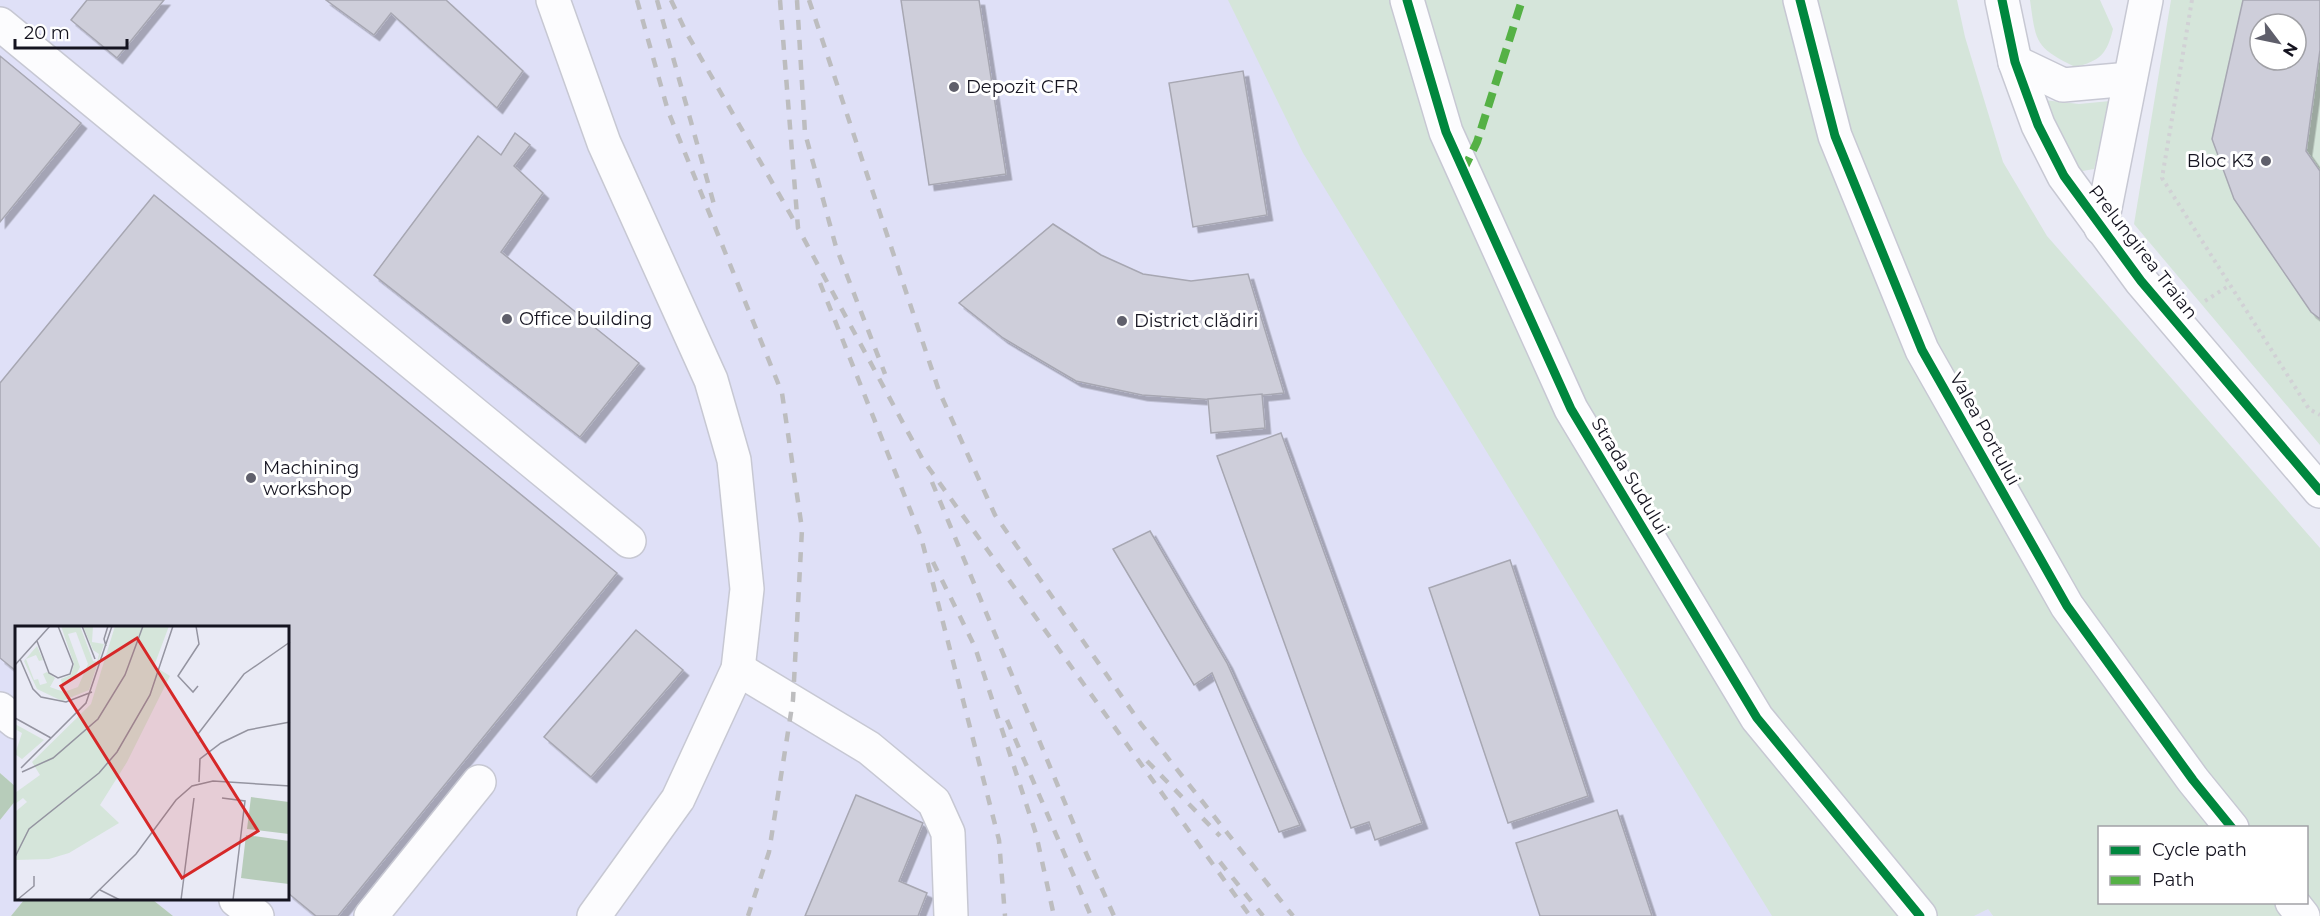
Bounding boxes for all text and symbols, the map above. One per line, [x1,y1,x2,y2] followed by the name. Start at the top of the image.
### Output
[15,12,128,50] scale bar
[2248,12,2308,72] north arrow
[24,22,70,44] text: 20 m
[2279,39,2302,60] text: N
[966,76,1078,98] place label: Depozit CFR
[947,80,961,94] marker: Depozit CFR
[2187,150,2254,172] place label: Bloc K3
[2259,154,2273,168] marker: Bloc K3
[2084,180,2202,324] street label: Prelungirea Traian
[519,308,652,330] place label: Office building
[1134,310,1258,332] place label: District clădiri
[500,312,514,326] marker: Office building
[1115,314,1129,328] marker: District clădiri
[1945,369,2025,489] street label: Valea Portului
[1587,414,1673,538] street label: Strada Sudului
[263,457,359,500] place label: Machining workshop
[244,471,258,485] marker: Machining workshop
[15,626,290,901] inset map
[2098,826,2308,904] legend
[2152,839,2247,861] text: Cycle path
[2152,869,2195,891] text: Path

